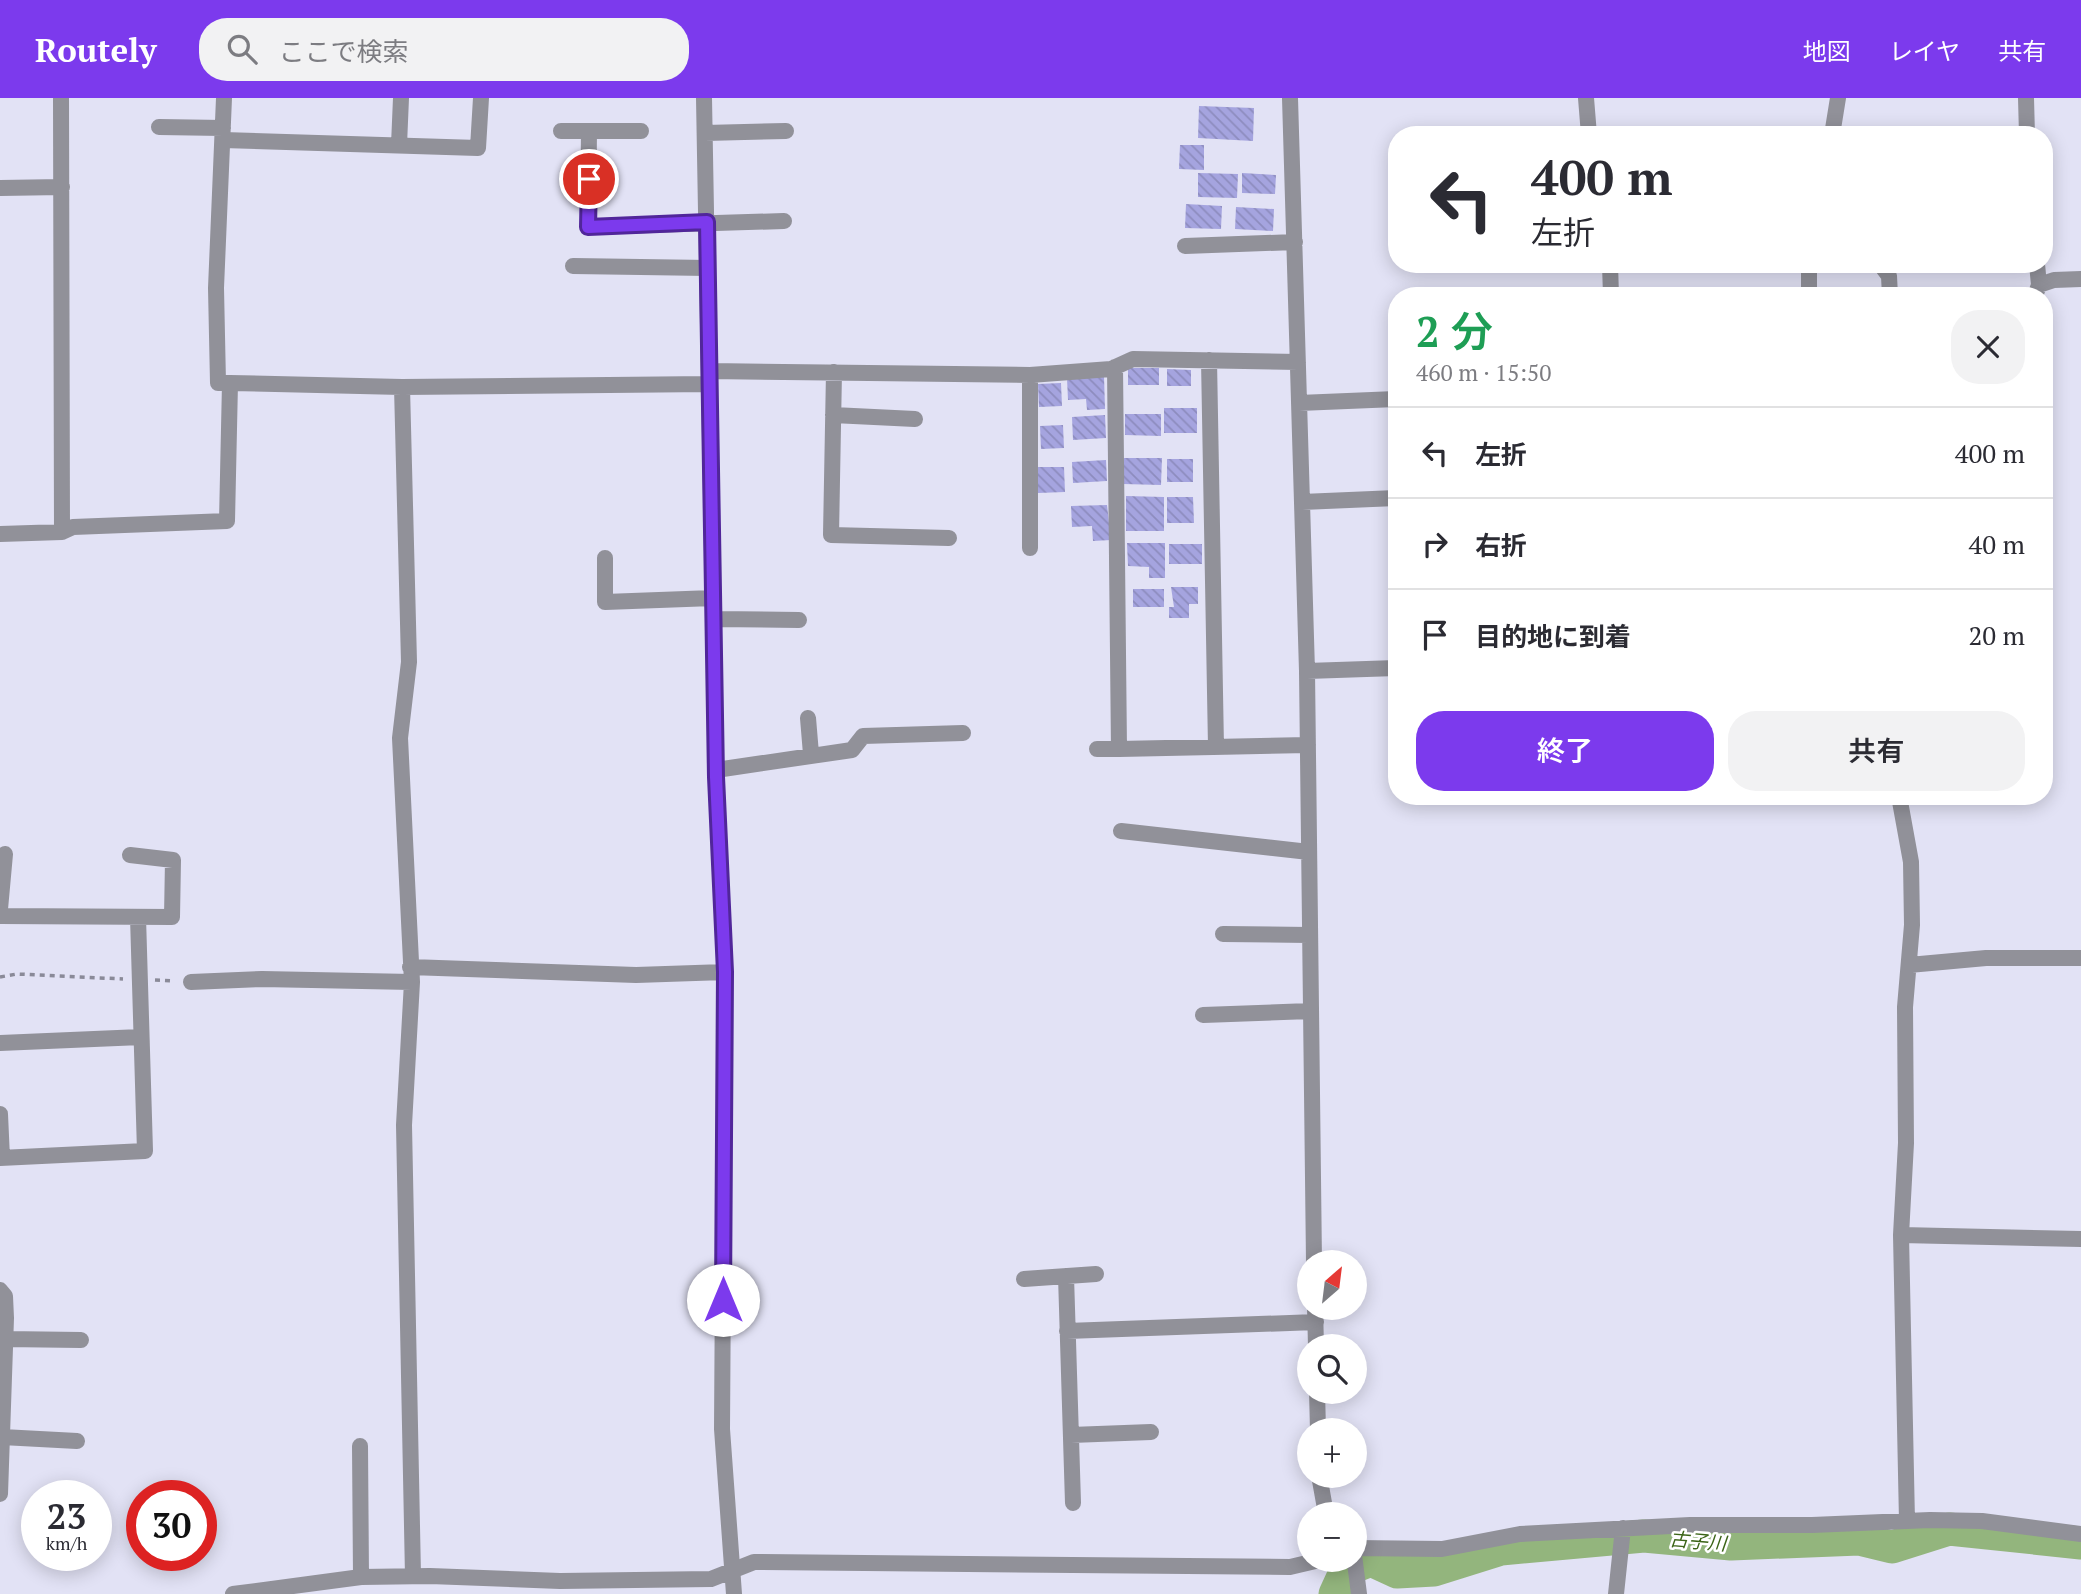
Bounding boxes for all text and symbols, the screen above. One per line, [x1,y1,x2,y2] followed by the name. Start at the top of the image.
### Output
[199,18,689,81] search box
[35,28,157,71] text: Routely
[223,30,261,68] icon: search
[279,34,409,68] text: ここで検索
[1803,35,1851,67] text: 地図
[1889,35,1960,67] text: レイヤ
[1998,35,2046,67] text: 共有
[1531,144,1673,209] text: 400 m
[559,149,619,209] pin
[1416,154,1507,245] icon: left
[570,160,608,198] icon: arrive
[1531,211,1595,253] text: 左折
[1416,303,1493,359] text: 2 分
[1951,310,2025,384] button: close
[1416,357,1551,388] text: 460 m · 15:50
[1416,434,1454,472] icon: left
[1955,436,2025,470] text: 400 m
[1475,437,1527,471] text: 左折
[1416,525,1454,563] icon: right
[1969,527,2025,561] text: 40 m
[1475,528,1527,562] text: 右折
[1416,616,1454,654] icon: arrive
[1969,618,2025,652] text: 20 m
[1475,619,1631,653] text: 目的地に到着
[1416,711,1714,791] button: 終了
[1728,711,2025,791] button: 共有
[1297,1250,1367,1320] north arrow
[1297,1250,1367,1572] map controls
[686,1263,760,1337] position arrow
[1297,1334,1367,1404] button: search
[1297,1418,1367,1488] button: +
[126,1480,217,1571] speed limit sign: 30
[47,1493,86,1539] text: 23
[1297,1502,1367,1572] button: −
[1669,1526,1730,1556] water label: 古子川
[46,1531,87,1555] text: km/h

